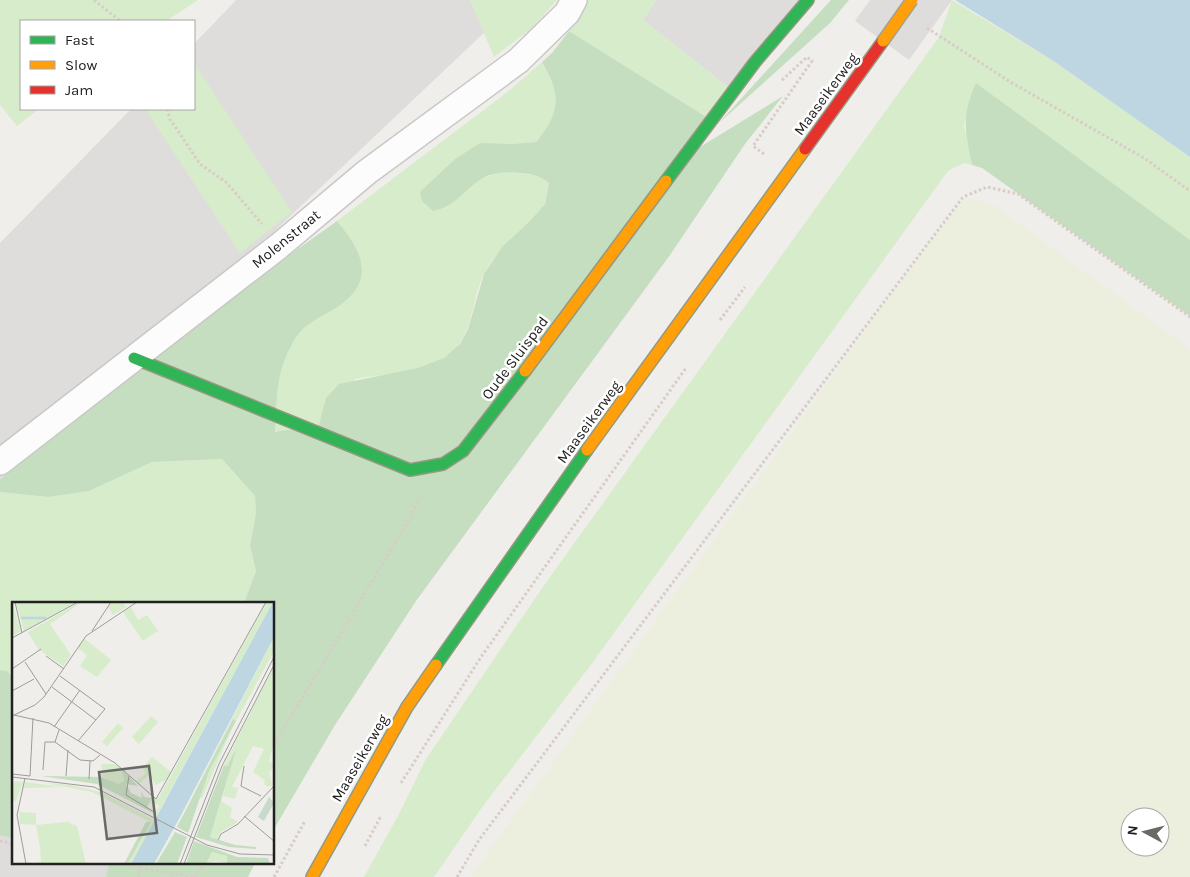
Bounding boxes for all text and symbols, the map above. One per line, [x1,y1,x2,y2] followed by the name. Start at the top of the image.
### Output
[20,20,195,110] legend
[65,31,95,49] text: Fast
[790,49,862,139] street label: Maaseikerweg
[65,56,97,74] text: Slow
[65,81,93,99] text: Jam
[248,206,324,272] street label: Molenstraat
[478,313,552,403] street label: Oude Sluispad
[553,377,625,467] street label: Maaseikerweg
[12,602,275,864] inset map
[328,711,393,805] street label: Maaseikerweg
[1120,807,1170,857] north arrow
[1124,824,1142,836] text: N

